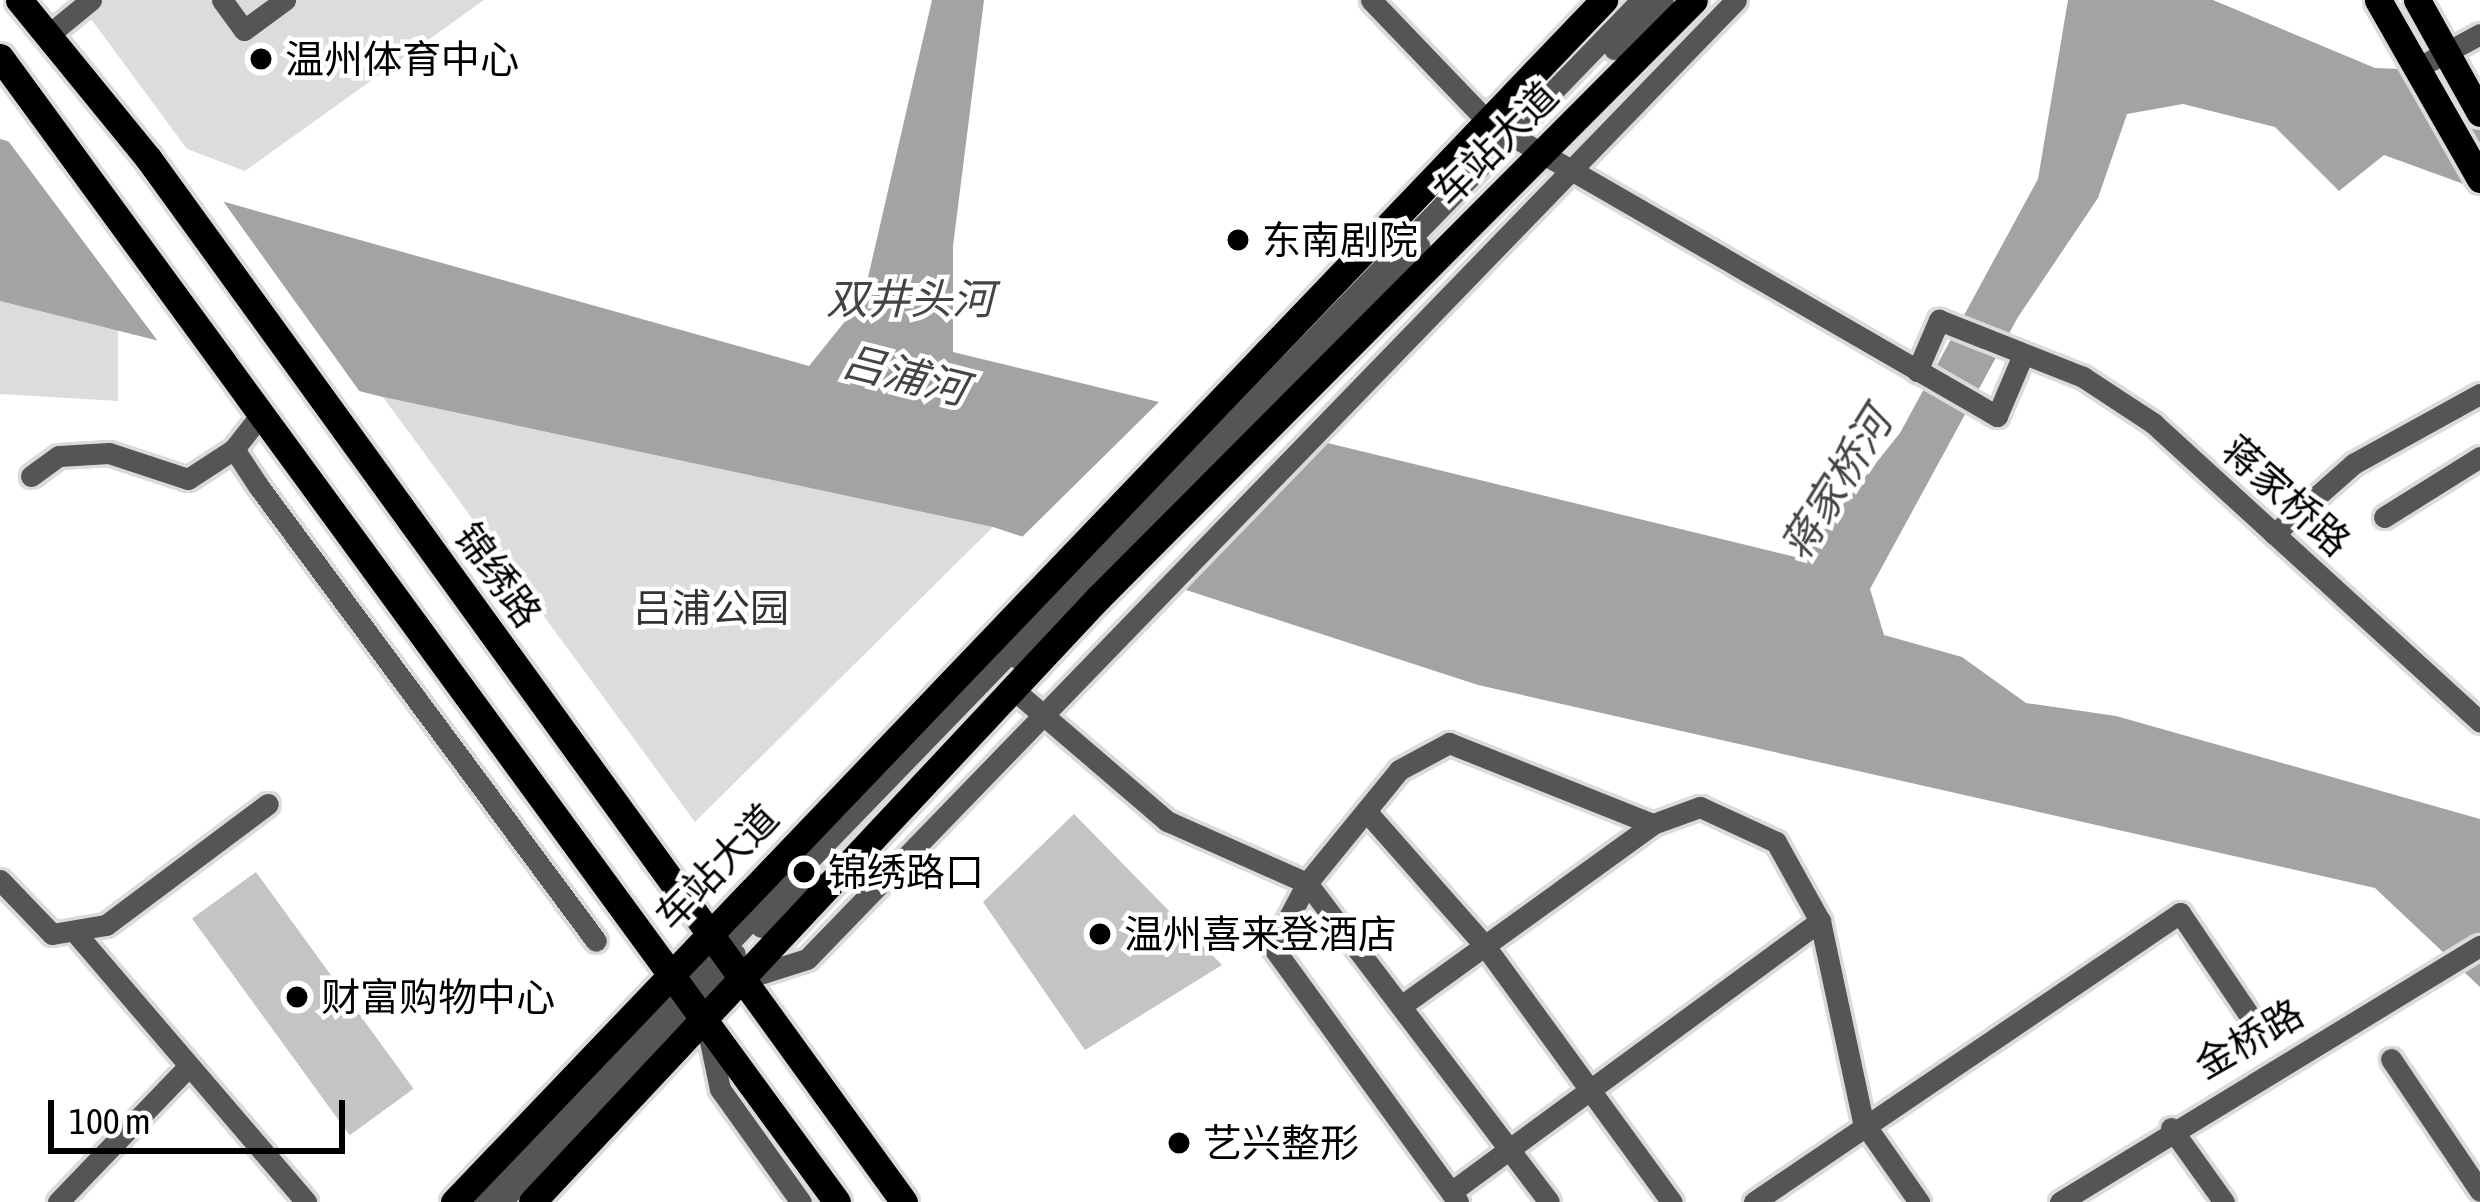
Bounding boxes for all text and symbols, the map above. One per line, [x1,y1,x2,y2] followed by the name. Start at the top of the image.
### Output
[285,36,519,82] place label: 温州体育中心
[248,46,274,72] marker: 温州体育中心
[1424,72,1568,216] street label: 车站大道
[1262,217,1418,263] place label: 东南剧院
[1225,227,1251,253] marker: 东南剧院
[826,274,994,324] water label: 双井头河
[838,335,972,415] water label: 吕浦河
[1770,399,1902,569] water label: 蒋家桥河
[2212,426,2360,566] street label: 蒋家桥路
[445,514,551,636] street label: 锦绣路
[633,585,789,631] park label: 吕浦公园
[646,795,788,939] street label: 车站大道
[828,849,984,895] place label: 锦绣路口
[791,859,817,885] marker: 锦绣路口
[1124,911,1397,957] place label: 温州喜来登酒店
[1087,921,1113,947] marker: 温州喜来登酒店
[321,974,555,1020] place label: 财富购物中心
[284,984,310,1010] marker: 财富购物中心
[2187,989,2311,1089] street label: 金桥路
[54,1076,351,1150] scale bar
[69,1100,151,1142] text: 100 m
[1203,1120,1359,1166] place label: 艺兴整形
[1166,1130,1192,1156] marker: 艺兴整形

